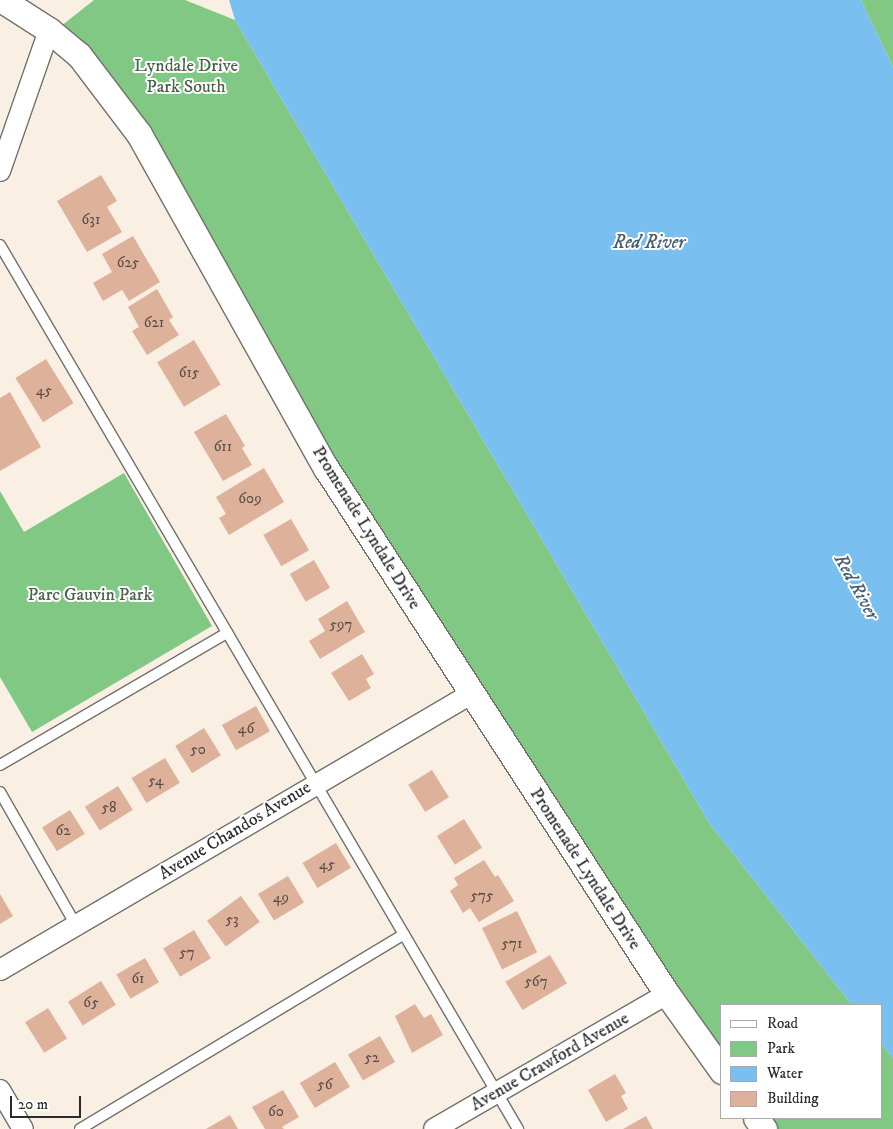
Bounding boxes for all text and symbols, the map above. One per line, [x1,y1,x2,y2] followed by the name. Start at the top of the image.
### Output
[134,56,238,98] park label: Lyndale Drive Park South
[82,211,100,229] house number: 631
[613,232,685,254] water label: Red River
[117,254,139,272] house number: 625
[144,314,164,332] house number: 621
[179,364,199,382] house number: 615
[36,382,52,400] house number: 45
[214,438,232,456] house number: 611
[307,442,425,614] street label: Promenade Lyndale Drive
[238,490,262,508] house number: 609
[829,550,883,624] water label: Red River
[28,584,152,606] park label: Parc Gauvin Park
[330,616,352,634] house number: 597
[238,720,254,738] house number: 46
[190,741,206,759] house number: 50
[148,772,164,790] house number: 54
[155,777,315,885] street label: Avenue Chandos Avenue
[525,784,645,954] street label: Promenade Lyndale Drive
[102,799,116,817] house number: 58
[55,822,71,840] house number: 62
[319,856,335,874] house number: 45
[471,887,493,905] house number: 575
[273,889,289,907] house number: 49
[225,911,239,929] house number: 53
[502,935,522,953] house number: 571
[179,944,195,962] house number: 57
[131,970,145,988] house number: 61
[524,973,548,991] house number: 567
[83,994,99,1012] house number: 65
[720,1004,883,1119] legend
[467,1008,633,1116] street label: Avenue Crawford Avenue
[767,1014,798,1033] text: Road
[767,1039,795,1058] text: Park
[365,1049,379,1067] house number: 52
[767,1064,803,1083] text: Water
[317,1076,333,1094] house number: 56
[12,1086,84,1118] scale bar
[767,1089,819,1108] text: Building
[18,1095,48,1114] text: 20 m
[268,1103,284,1121] house number: 60

